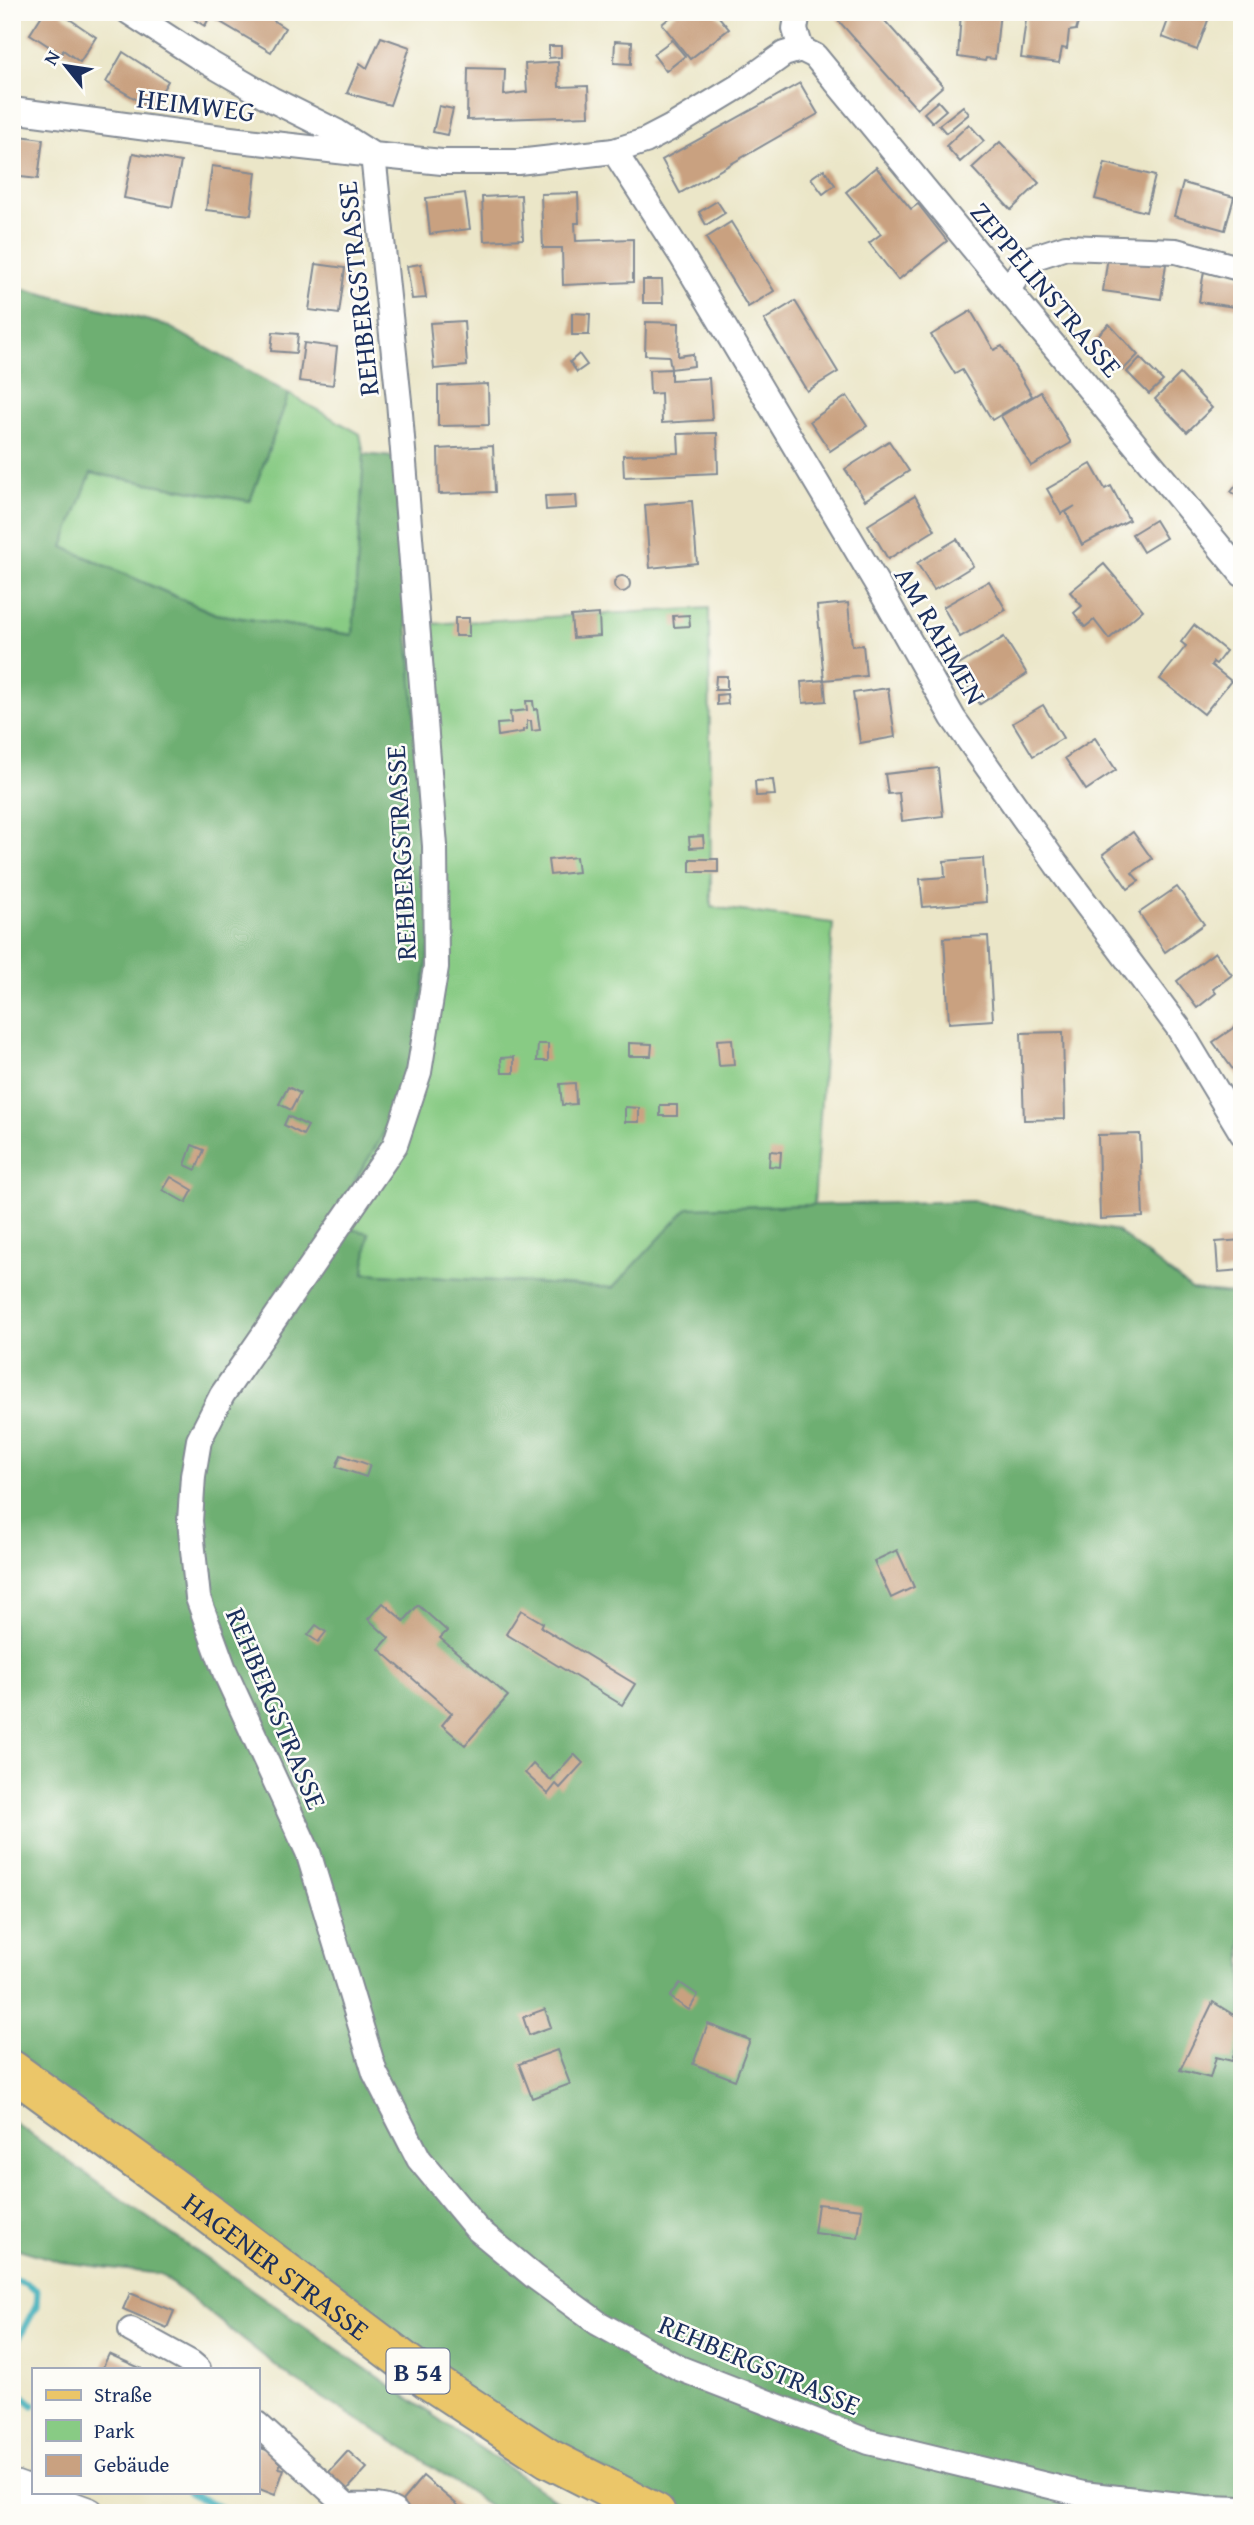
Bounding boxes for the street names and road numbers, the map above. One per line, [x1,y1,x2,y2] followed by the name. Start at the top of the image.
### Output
[135,76,257,132] street label: HEIMWEG
[325,180,389,398] street label: REHBERGSTRASSE
[961,192,1133,386] street label: ZEPPELINSTRASSE
[885,558,997,712] street label: AM RAHMEN
[374,744,426,962] street label: REHBERGSTRASSE
[216,1601,338,1815] street label: REHBERGSTRASSE
[175,2181,379,2349] street label: HAGENER STRASSE
[653,2303,867,2425] street label: REHBERGSTRASSE
[386,2348,450,2394] road number: B 54

